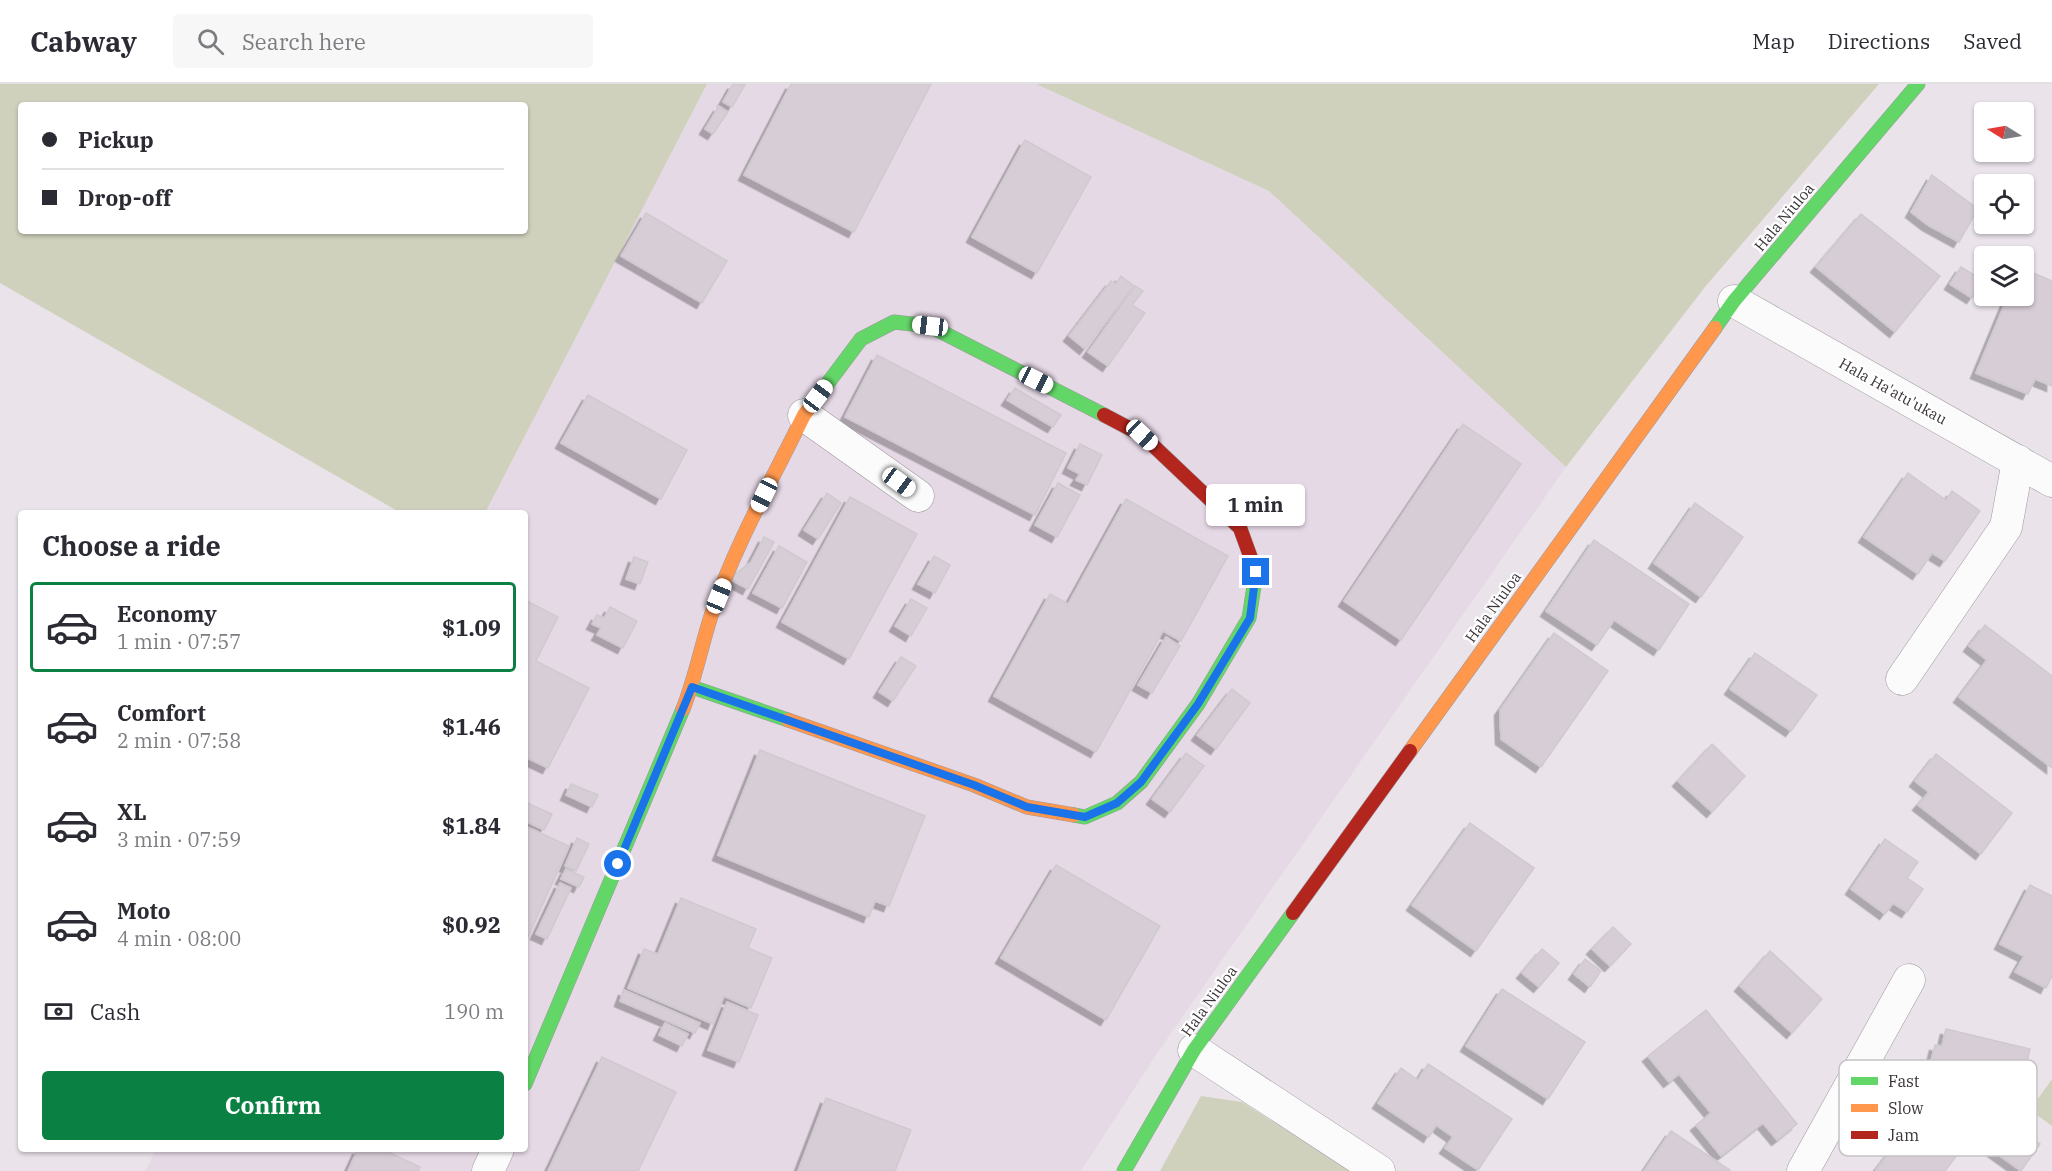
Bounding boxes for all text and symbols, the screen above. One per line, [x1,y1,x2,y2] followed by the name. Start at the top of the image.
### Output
[173,14,593,68] search box
[30,23,137,60] text: Cabway
[194,25,227,58] icon: search
[242,27,366,56] text: Search here
[1752,27,1795,55] text: Map
[1828,27,1930,55] text: Directions
[1963,27,2022,55] text: Saved
[1974,102,2034,162] north arrow
[1974,102,2034,306] map controls
[78,125,154,154] text: Pickup
[1974,174,2034,234] button: locate
[1750,179,1818,255] street label: Hala Niuloa
[78,183,172,212] text: Drop-off
[1974,246,2034,306] button: layers
[911,315,949,337] car
[1836,353,1950,429] street label: Hala Ha'atu'ukau
[1016,364,1056,396] car
[800,376,836,416] car
[1123,416,1161,454] car
[879,464,919,500] car
[748,475,780,515] car
[1206,485,1306,527] callout: 1 min
[1228,491,1284,518] text: 1 min
[42,528,221,563] text: Choose a ride
[1242,558,1269,585] route end
[1461,568,1525,646] street label: Hala Niuloa
[704,576,734,616] car
[117,599,217,628] text: Economy
[45,600,99,654] icon: car
[442,613,501,642] text: $1.09
[117,628,241,655] text: 1 min · 07:57
[117,698,206,727] text: Comfort
[45,699,99,753] icon: car
[442,712,501,741] text: $1.46
[117,727,241,754] text: 2 min · 07:58
[117,797,147,826] text: XL
[45,798,99,852] icon: car
[442,811,501,840] text: $1.84
[117,826,241,853] text: 3 min · 07:59
[604,850,631,877] route start
[117,896,171,925] text: Moto
[45,897,99,951] icon: car
[442,910,501,939] text: $0.92
[117,925,241,952] text: 4 min · 08:00
[1177,962,1241,1040] street label: Hala Niuloa
[42,995,75,1028] icon: cash
[90,997,141,1026] text: Cash
[444,998,504,1025] text: 190 m
[1839,1060,2037,1156] legend
[42,1071,504,1140] button: Confirm
[1888,1071,1920,1091] text: Fast
[1888,1098,1924,1118] text: Slow
[1888,1125,1919,1145] text: Jam

